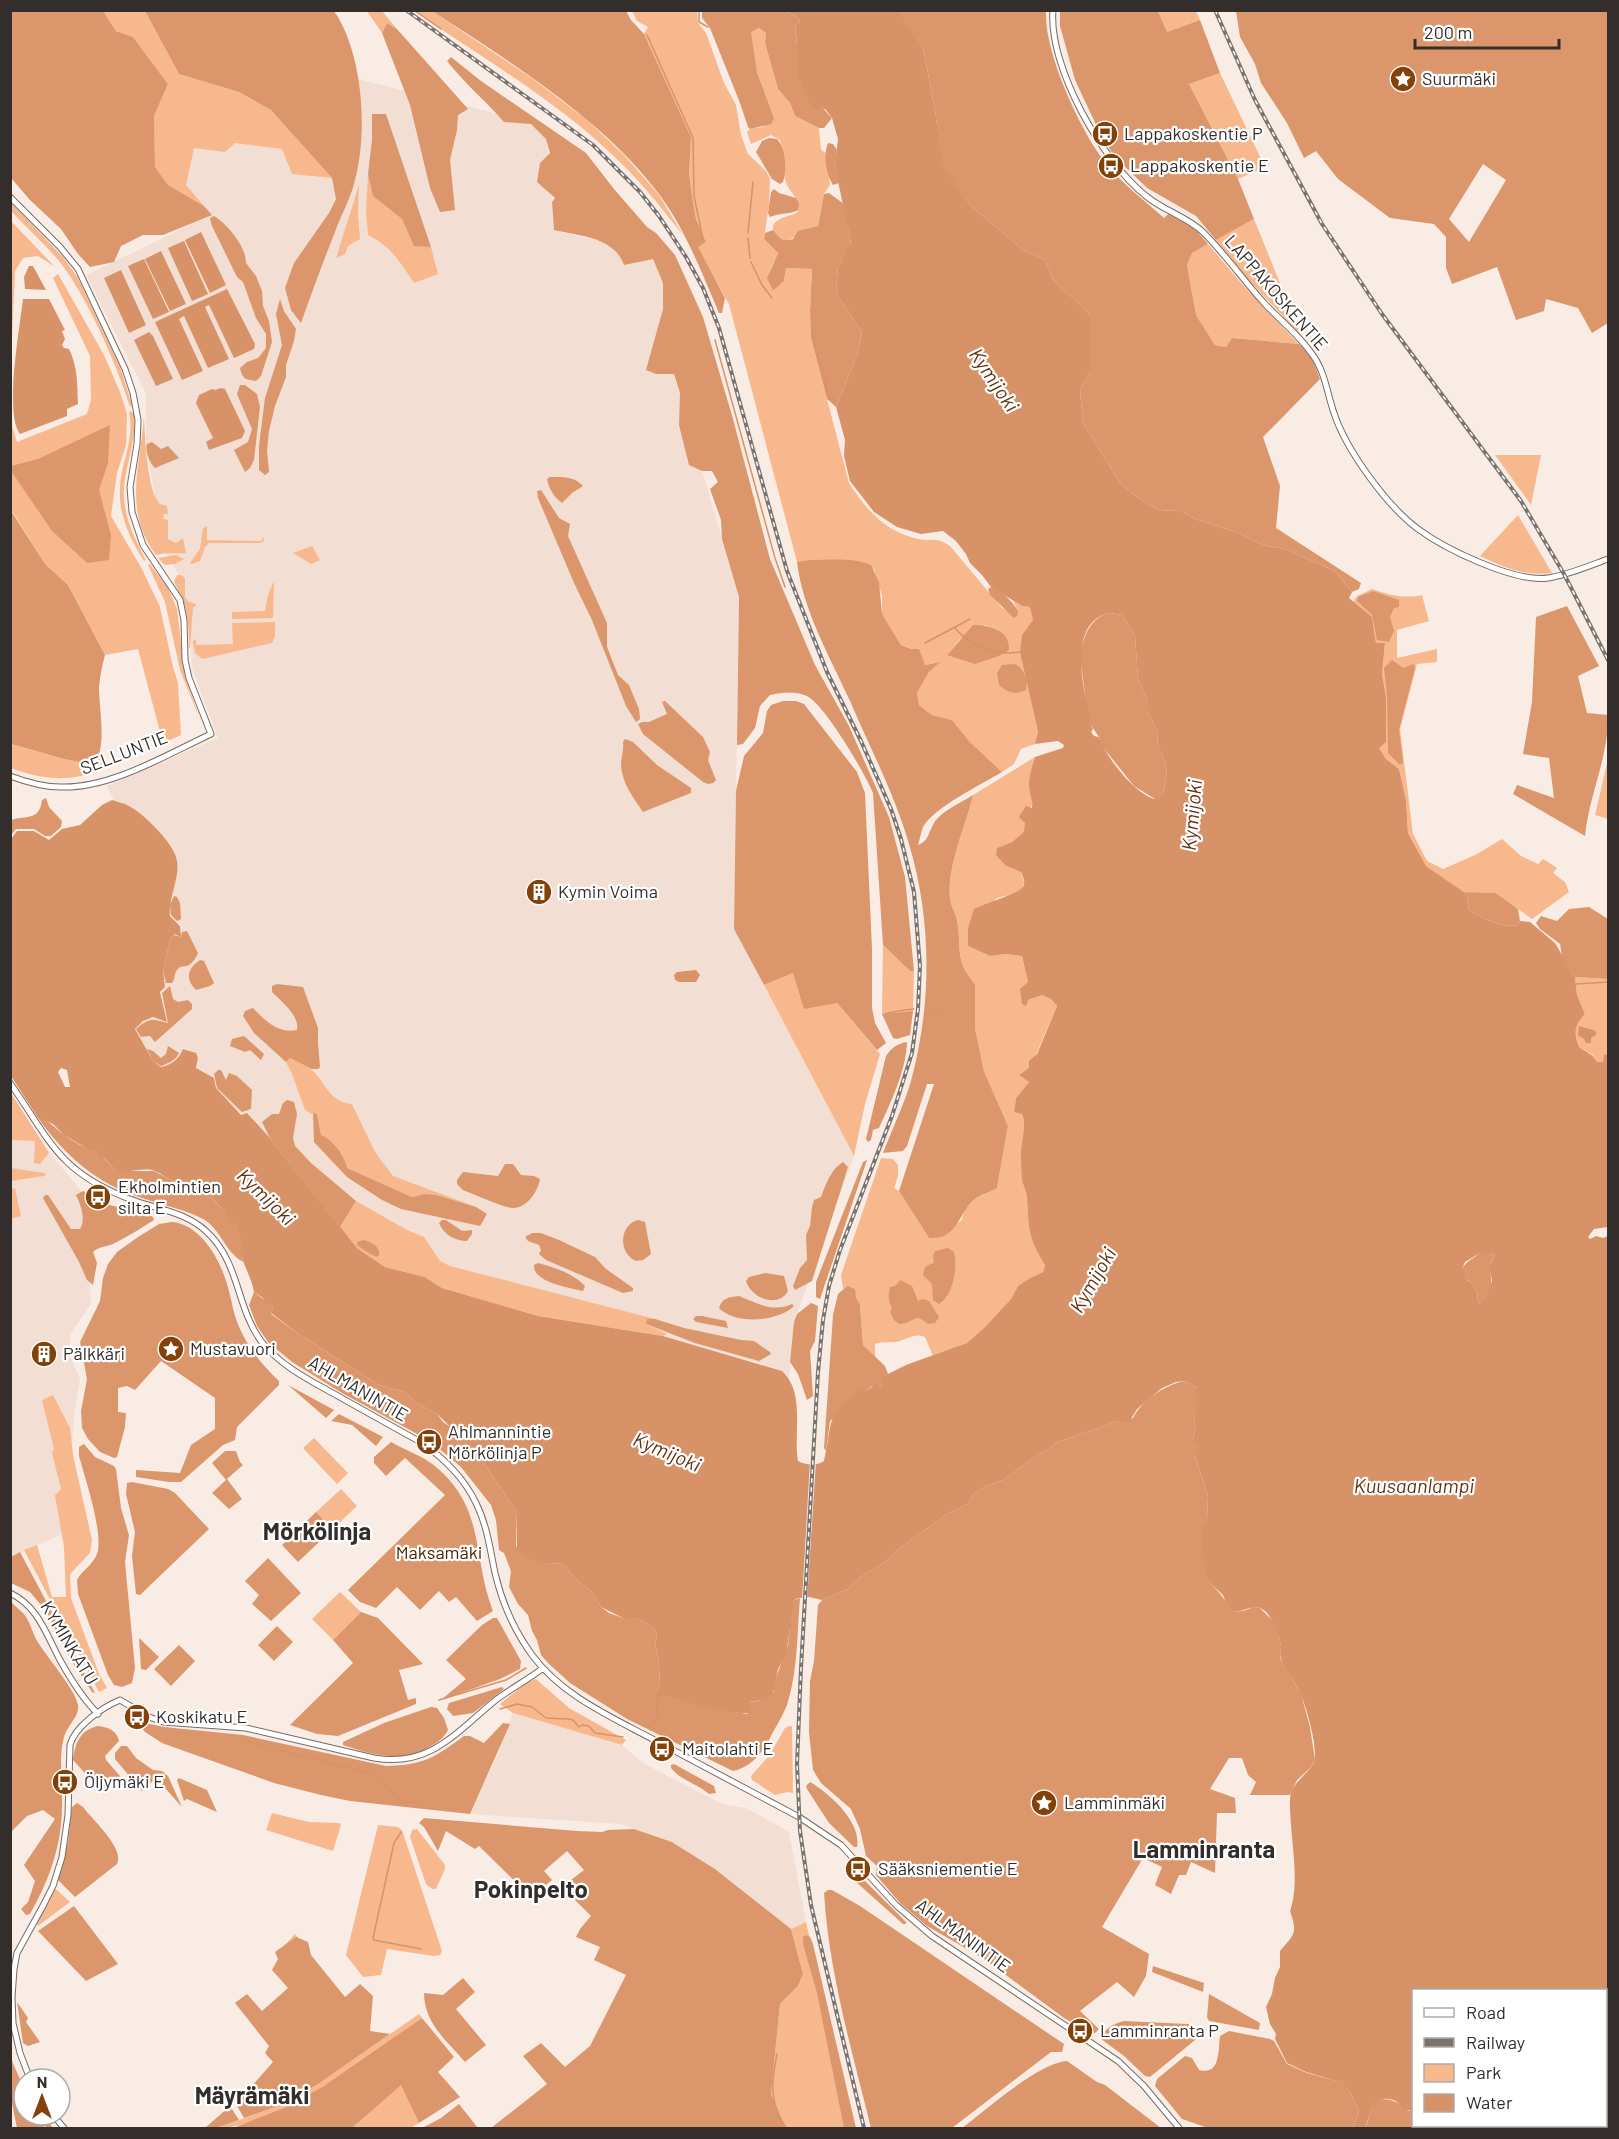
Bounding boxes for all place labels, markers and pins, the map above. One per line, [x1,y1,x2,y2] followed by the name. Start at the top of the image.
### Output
[1388,64,1418,94] place icon: Suurmäki
[1422,67,1496,89] place label: Suurmäki
[1090,119,1120,149] bus stop icon: Lappakoskentie P
[1124,122,1263,144] place label: Lappakoskentie P
[1096,151,1126,181] bus stop icon: Lappakoskentie E
[1130,154,1269,176] place label: Lappakoskentie E
[524,877,554,907] building icon: Kymin Voima
[558,880,658,902] place label: Kymin Voima
[118,1175,221,1218] place label: Ekholmintien silta E
[83,1182,113,1212] bus stop icon: Ekholmintien silta E
[156,1334,186,1364] place icon: Mustavuori
[190,1337,276,1359] place label: Mustavuori
[29,1339,59,1369] building icon: Pälkkäri
[63,1342,125,1364] place label: Pälkkäri
[448,1420,551,1463] place label: Ahlmannintie Mörkölinja P
[414,1427,444,1457] bus stop icon: Ahlmannintie Mörkölinja P
[122,1702,152,1732] bus stop icon: Koskikatu E
[156,1705,247,1727] place label: Koskikatu E
[647,1734,677,1764] bus stop icon: Maitolahti E
[682,1737,773,1759] place label: Maitolahti E
[50,1767,80,1797] bus stop icon: Öljymäki E
[84,1770,164,1792] place label: Öljymäki E
[1029,1788,1059,1818] place icon: Lamminmäki
[1064,1791,1165,1813] place label: Lamminmäki
[843,1854,873,1884] bus stop icon: Sääksniementie E
[878,1857,1018,1879] place label: Sääksniementie E
[1065,2016,1095,2046] bus stop icon: Lamminranta P
[1100,2019,1219,2041] place label: Lamminranta P

